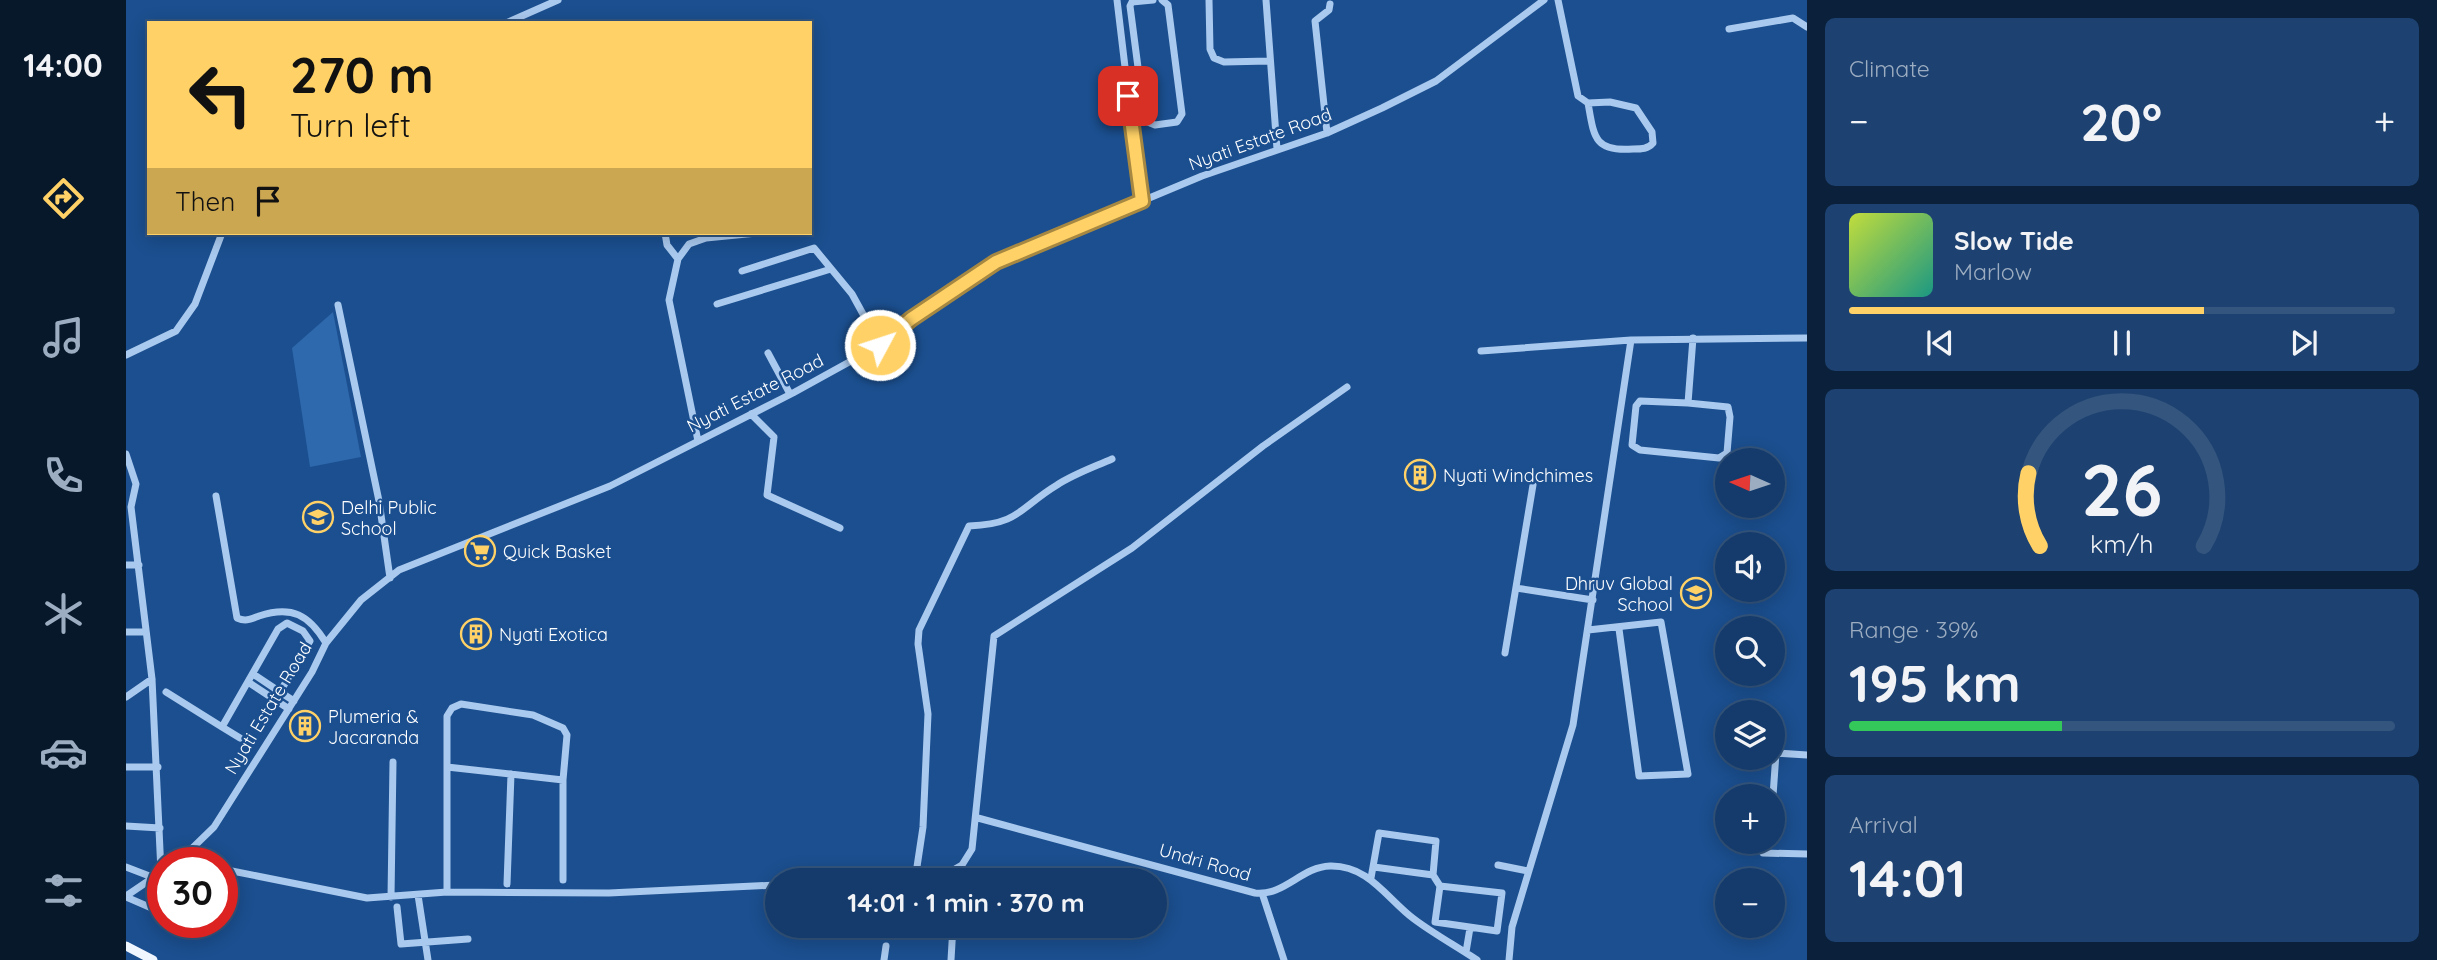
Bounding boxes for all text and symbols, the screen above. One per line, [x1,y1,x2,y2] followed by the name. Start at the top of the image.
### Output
[290,44,434,105] text: 270 m
[23,45,103,85] text: 14:00
[175,49,266,140] icon: left
[1849,54,1930,83] text: Climate
[1098,66,1158,126] pin
[1109,77,1147,115] icon: arrive
[2080,89,2162,154] text: 20°
[1849,97,1869,145] text: −
[2374,97,2395,145] text: +
[1185,102,1335,176] street label: Nyati Estate Road
[290,105,411,145] text: Turn left
[39,174,88,223] icon: directions
[249,182,287,220] icon: arrive
[175,185,235,218] text: Then
[1954,224,2074,257] text: Slow Tide
[1954,257,2032,286] text: Marlow
[843,308,917,382] position arrow
[39,313,88,362] icon: music
[1921,324,1959,362] icon: previous
[2103,324,2141,362] icon: pause
[2285,324,2323,362] icon: next
[683,349,827,437] street label: Nyati Estate Road
[2081,443,2163,534] text: 26
[1715,448,1785,518] north arrow
[1715,448,1785,938] map controls
[39,451,88,500] icon: phone
[1403,458,1437,492] building icon: Nyati Windchimes
[1443,464,1593,487] place label: Nyati Windchimes
[341,496,437,540] place label: Delhi Public School
[301,500,335,534] school or university icon: Delhi Public School
[2090,528,2154,559] text: km/h
[1715,532,1785,602] button: sound
[463,534,497,568] supermarket icon: Quick Basket
[503,540,612,563] place label: Quick Basket
[1565,572,1673,616] place label: Dhruv Global School
[1679,576,1713,610] school or university icon: Dhruv Global School
[39,589,88,638] icon: climate
[1849,615,1978,644] text: Range · 39%
[1715,616,1785,686] button: search
[459,617,493,651] building icon: Nyati Exotica
[499,623,608,646] place label: Nyati Exotica
[219,638,317,778] street label: Nyati Estate Road
[1849,650,2021,715] text: 195 km
[1715,700,1785,770] button: layers
[328,705,419,749] place label: Plumeria & Jacaranda
[288,709,322,743] building icon: Plumeria & Jacaranda
[39,728,88,777] icon: car
[1715,784,1785,854] button: +
[1849,810,1918,839] text: Arrival
[1156,838,1254,886] street label: Undri Road
[1849,845,1966,910] text: 14:01
[147,847,238,938] speed limit sign: 30
[39,866,88,915] icon: filters
[1715,868,1785,938] button: −
[847,886,1085,919] text: 14:01 · 1 min · 370 m

